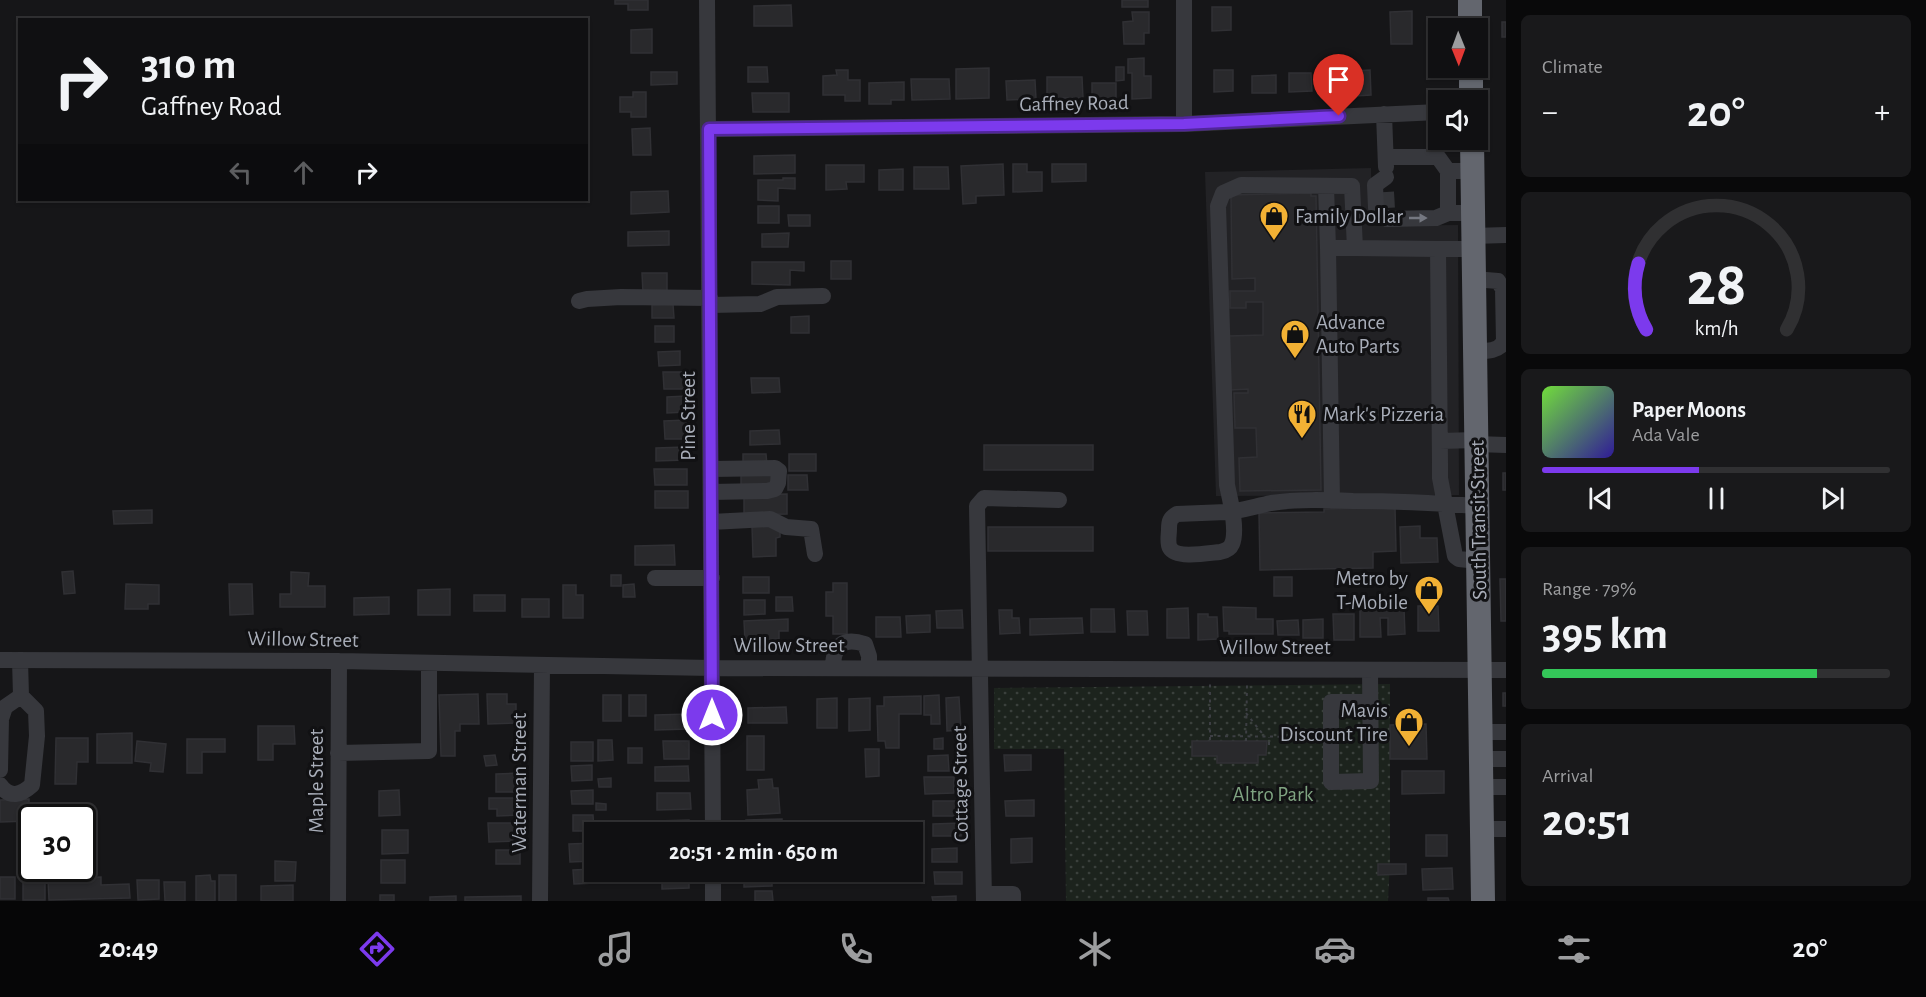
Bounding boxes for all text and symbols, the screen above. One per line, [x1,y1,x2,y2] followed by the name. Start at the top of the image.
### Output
[1428,18,1488,78] north arrow
[1428,18,1488,150] map controls
[42,42,120,120] icon: right
[141,44,236,86] text: 310 m
[1313,54,1364,116] pin
[1542,57,1603,77] text: Climate
[1322,63,1355,96] icon: arrive
[1428,90,1488,150] button: sound
[1687,90,1745,135] text: 20°
[1019,92,1129,115] street label: Gaffney Road
[141,93,282,120] text: Gaffney Road
[1542,96,1558,129] text: −
[1874,96,1890,129] text: +
[224,156,257,189] icon: left
[287,156,320,189] icon: ahead
[350,156,383,189] icon: right
[1258,200,1290,242] shop icon: Family Dollar
[1295,206,1403,227] place label: Family Dollar
[1408,213,1427,223] one-way arrow
[1686,254,1746,316] text: 28
[1316,312,1400,357] place label: Advance Auto Parts
[1279,318,1311,360] shop icon: Advance Auto Parts
[1694,319,1738,340] text: km/h
[678,371,699,461] street label: Pine Street
[1286,398,1318,440] restaurant icon: Mark's Pizzeria
[1632,399,1746,421] text: Paper Moons
[1323,404,1445,425] place label: Mark's Pizzeria
[1632,425,1700,445] text: Ada Vale
[1467,440,1490,600] street label: South Transit Street
[1584,482,1617,515] icon: previous
[1700,482,1733,515] icon: pause
[1816,482,1849,515] icon: next
[1335,568,1408,613] place label: Metro by T-Mobile
[1413,574,1445,616] shop icon: Metro by T-Mobile
[1542,579,1636,599] text: Range · 79%
[1542,612,1668,657] text: 395 km
[247,628,359,651] street label: Willow Street
[733,635,845,656] street label: Willow Street
[1219,637,1331,658] street label: Willow Street
[680,683,744,747] position arrow
[1280,700,1388,745] place label: Mavis Discount Tire
[1393,706,1425,748] shop icon: Mavis Discount Tire
[509,713,530,853] street label: Waterman Street
[949,725,972,843] street label: Cottage Street
[306,728,327,833] street label: Maple Street
[1542,766,1593,786] text: Arrival
[1233,784,1314,805] park label: Altro Park
[1542,799,1633,844] text: 20:51
[18,804,96,882] speed limit sign: 30
[669,841,838,863] text: 20:51 · 2 min · 650 m
[356,928,398,970] icon: directions
[595,928,637,970] icon: music
[835,928,877,970] icon: phone
[1074,928,1116,970] icon: climate
[1314,928,1356,970] icon: car
[1553,928,1595,970] icon: filters
[99,935,158,962] text: 20:49
[1792,935,1827,962] text: 20°

